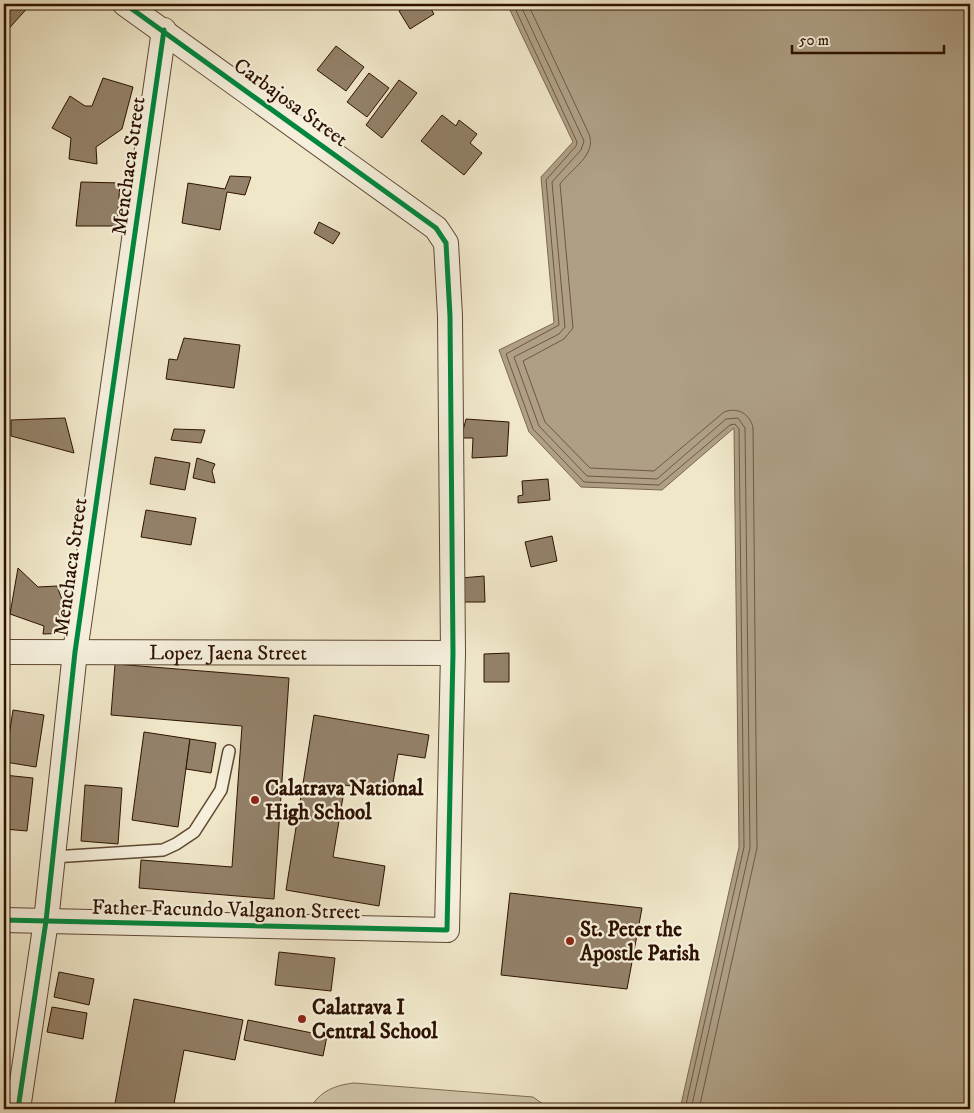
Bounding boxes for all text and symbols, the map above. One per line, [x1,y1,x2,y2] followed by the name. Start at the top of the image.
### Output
[792,22,944,54] scale bar
[799,31,829,50] text: 50 m
[228,53,353,153] street label: Carbajosa Street
[106,95,152,237] street label: Menchaca Street
[48,496,94,638] street label: Menchaca Street
[149,640,307,667] street label: Lopez Jaena Street
[265,776,424,826] place label: Calatrava National High School
[249,794,261,806] marker: Calatrava National High School
[91,895,361,925] street label: Father Facundo Valganon Street
[579,917,701,967] place label: St. Peter the Apostle Parish
[564,935,576,947] marker: St. Peter the Apostle Parish
[312,995,438,1045] place label: Calatrava I Central School
[296,1013,308,1025] marker: Calatrava I Central School

